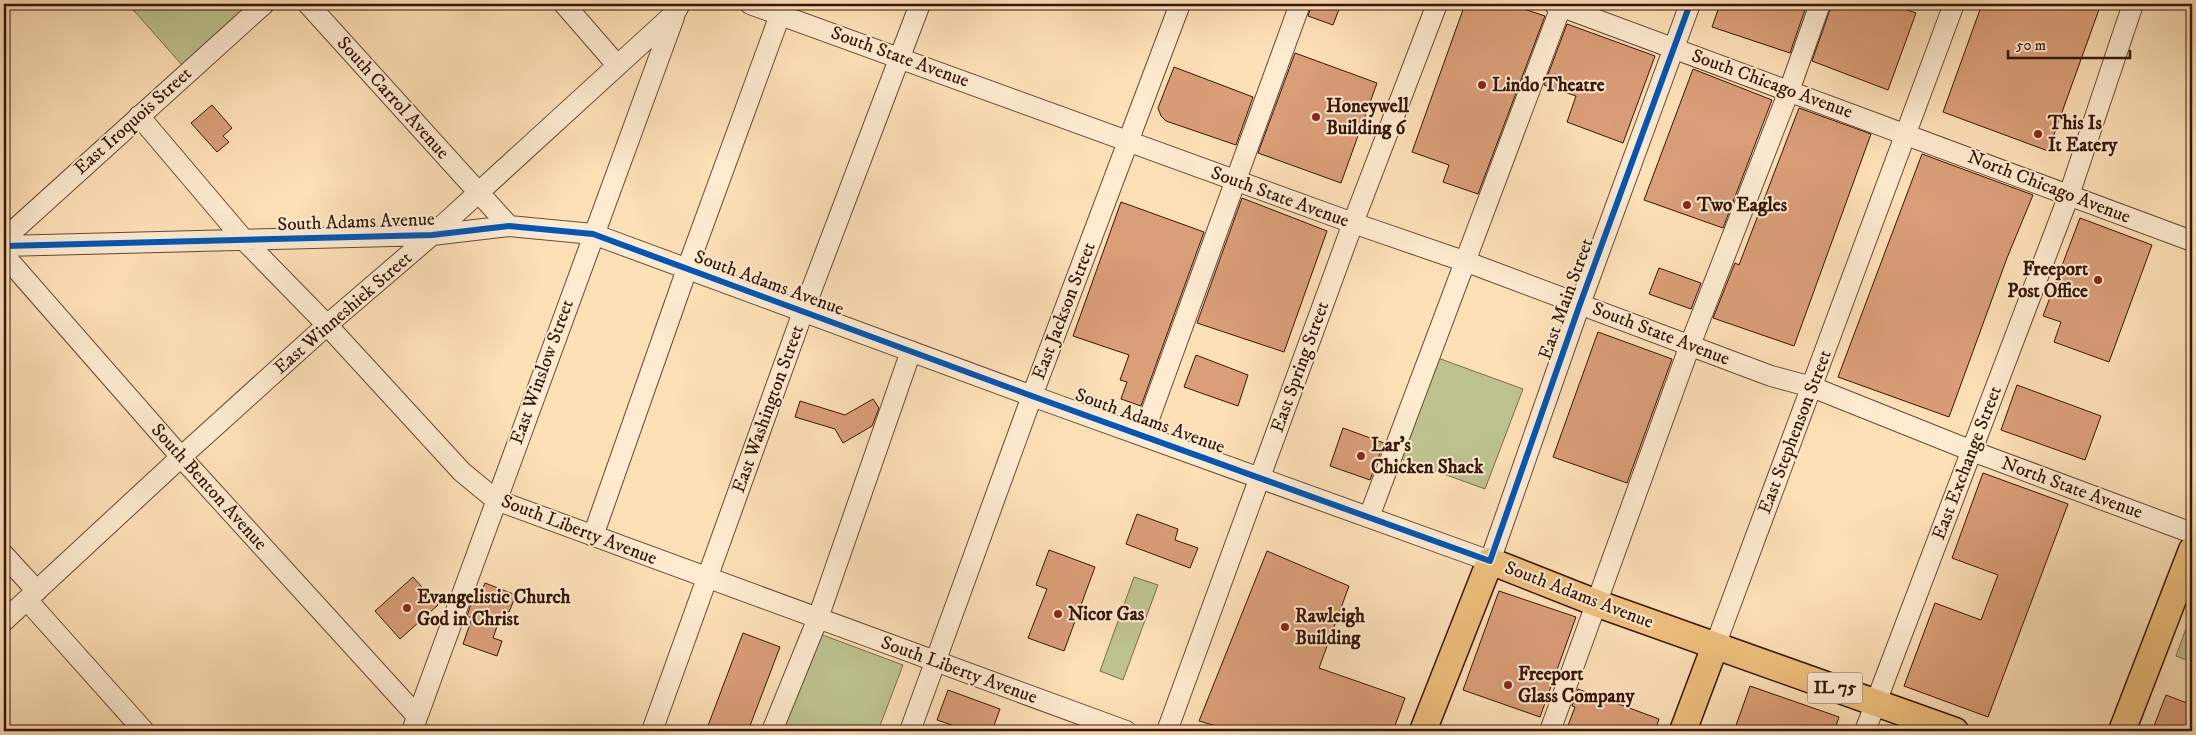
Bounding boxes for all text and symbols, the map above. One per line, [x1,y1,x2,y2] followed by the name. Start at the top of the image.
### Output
[828,21,972,93] street label: South State Avenue
[2008,28,2131,60] scale bar
[332,32,454,164] street label: South Carrol Avenue
[2016,36,2046,55] text: 50 m
[1688,44,1856,124] street label: South Chicago Avenue
[69,62,197,181] street label: East Iroquois Street
[1492,74,1605,97] place label: Lindo Theatre
[1476,79,1488,91] marker: Lindo Theatre
[1326,95,1409,140] place label: Honeywell Building 6
[1310,111,1322,123] marker: Honeywell Building 6
[2047,112,2118,157] place label: This Is It Eatery
[2032,128,2044,140] marker: This Is It Eatery
[1964,145,2134,229] street label: North Chicago Avenue
[1208,161,1352,233] street label: South State Avenue
[1696,194,1788,217] place label: Two Eagles
[1681,199,1693,211] marker: Two Eagles
[277,208,435,236] street label: South Adams Avenue
[1533,235,1599,363] street label: East Main Street
[1027,239,1101,383] street label: East Jackson Street
[691,245,847,321] street label: South Adams Avenue
[269,247,417,379] street label: East Winneshiek Street
[2007,258,2089,303] place label: Freeport Post Office
[2092,274,2104,286] marker: Freeport Post Office
[505,296,579,448] street label: East Winslow Street
[1589,297,1733,371] street label: South State Avenue
[1266,298,1334,436] street label: East Spring Street
[727,322,809,496] street label: East Washington Street
[1753,347,1837,517] street label: East Stephenson Street
[1072,383,1228,459] street label: South Adams Avenue
[1927,383,2007,543] street label: East Exchange Street
[146,419,272,555] street label: South Benton Avenue
[1371,434,1484,479] place label: Lar's Chicken Shack
[1355,450,1367,462] marker: Lar's Chicken Shack
[1998,452,2146,524] street label: North State Avenue
[498,490,660,570] street label: South Liberty Avenue
[1501,556,1657,634] street label: South Adams Avenue
[417,586,572,631] place label: Evangelistic Church God in Christ
[401,602,413,614] marker: Evangelistic Church God in Christ
[1068,603,1145,626] place label: Nicor Gas
[1295,605,1366,650] place label: Rawleigh Building
[1052,608,1064,620] marker: Nicor Gas
[1279,621,1291,633] marker: Rawleigh Building
[878,631,1041,709] street label: South Liberty Avenue
[1518,663,1635,708] place label: Freeport Glass Company
[1808,672,1862,704] road number: IL 75
[1502,679,1514,691] marker: Freeport Glass Company

